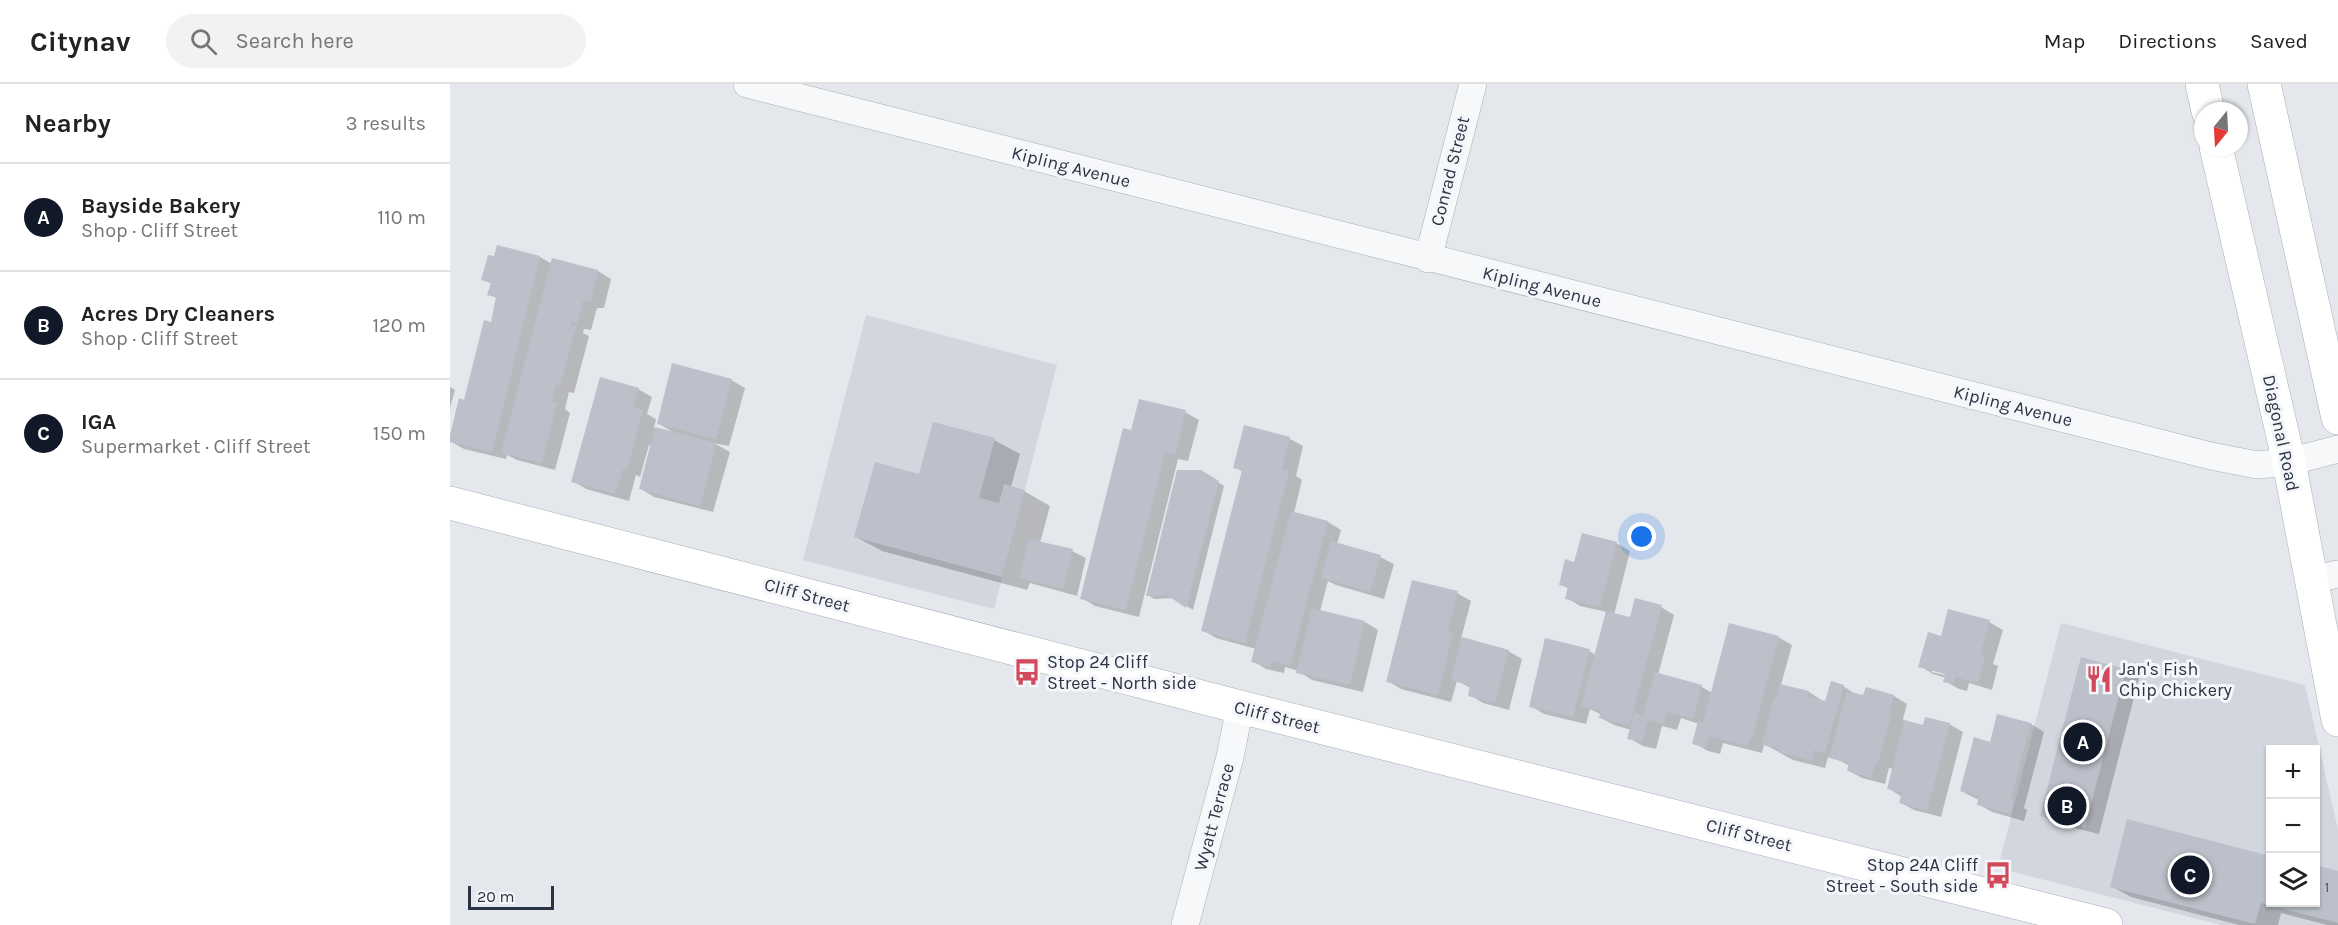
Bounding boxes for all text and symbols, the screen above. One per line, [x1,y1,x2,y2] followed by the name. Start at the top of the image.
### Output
[166,14,586,68] search box
[30,25,130,58] text: Citynav
[187,25,220,58] icon: search
[235,28,354,54] text: Search here
[2044,29,2085,53] text: Map
[2118,29,2217,53] text: Directions
[2250,29,2308,53] text: Saved
[2194,102,2248,156] north arrow
[24,108,111,139] text: Nearby
[346,112,426,135] text: 3 results
[1426,114,1474,228] street label: Conrad Street
[1009,142,1133,192] street label: Kipling Avenue
[81,193,240,219] text: Bayside Bakery
[37,206,50,229] text: A
[377,206,426,229] text: 110 m
[81,219,238,242] text: Shop · Cliff Street
[1480,262,1604,312] street label: Kipling Avenue
[81,301,275,327] text: Acres Dry Cleaners
[37,314,50,337] text: B
[372,314,426,337] text: 120 m
[81,327,238,350] text: Shop · Cliff Street
[2258,373,2304,493] street label: Diagonal Road
[1951,381,2075,431] street label: Kipling Avenue
[81,409,116,435] text: IGA
[37,422,50,445] text: C
[373,422,426,445] text: 150 m
[81,435,311,458] text: Supermarket · Cliff Street
[1627,522,1656,551] your location
[762,573,852,617] street label: Cliff Street
[1047,651,1197,694] place label: Stop 24 Cliff Street - North side
[1012,657,1042,687] bus stop icon: Stop 24 Cliff Street - North side
[2119,658,2232,701] place label: Jan's Fish Chip Chickery
[2084,664,2114,694] restaurant icon: Jan's Fish Chip Chickery
[1232,696,1322,738] street label: Cliff Street
[2064,720,2102,764] pin: A
[2266,745,2320,907] map controls
[2266,745,2320,799] button: +
[1189,761,1239,873] street label: Wyatt Terrace
[2048,784,2086,828] pin: B
[2266,799,2320,853] button: −
[1704,814,1794,856] street label: Cliff Street
[2170,852,2210,898] pin: C
[2266,853,2320,907] button: layers
[1826,854,1979,897] place label: Stop 24A Cliff Street - South side
[1983,860,2013,890] bus stop icon: Stop 24A Cliff Street - South side
[2325,878,2329,896] house number: 1
[468,883,554,910] scale bar
[477,887,515,906] text: 20 m

